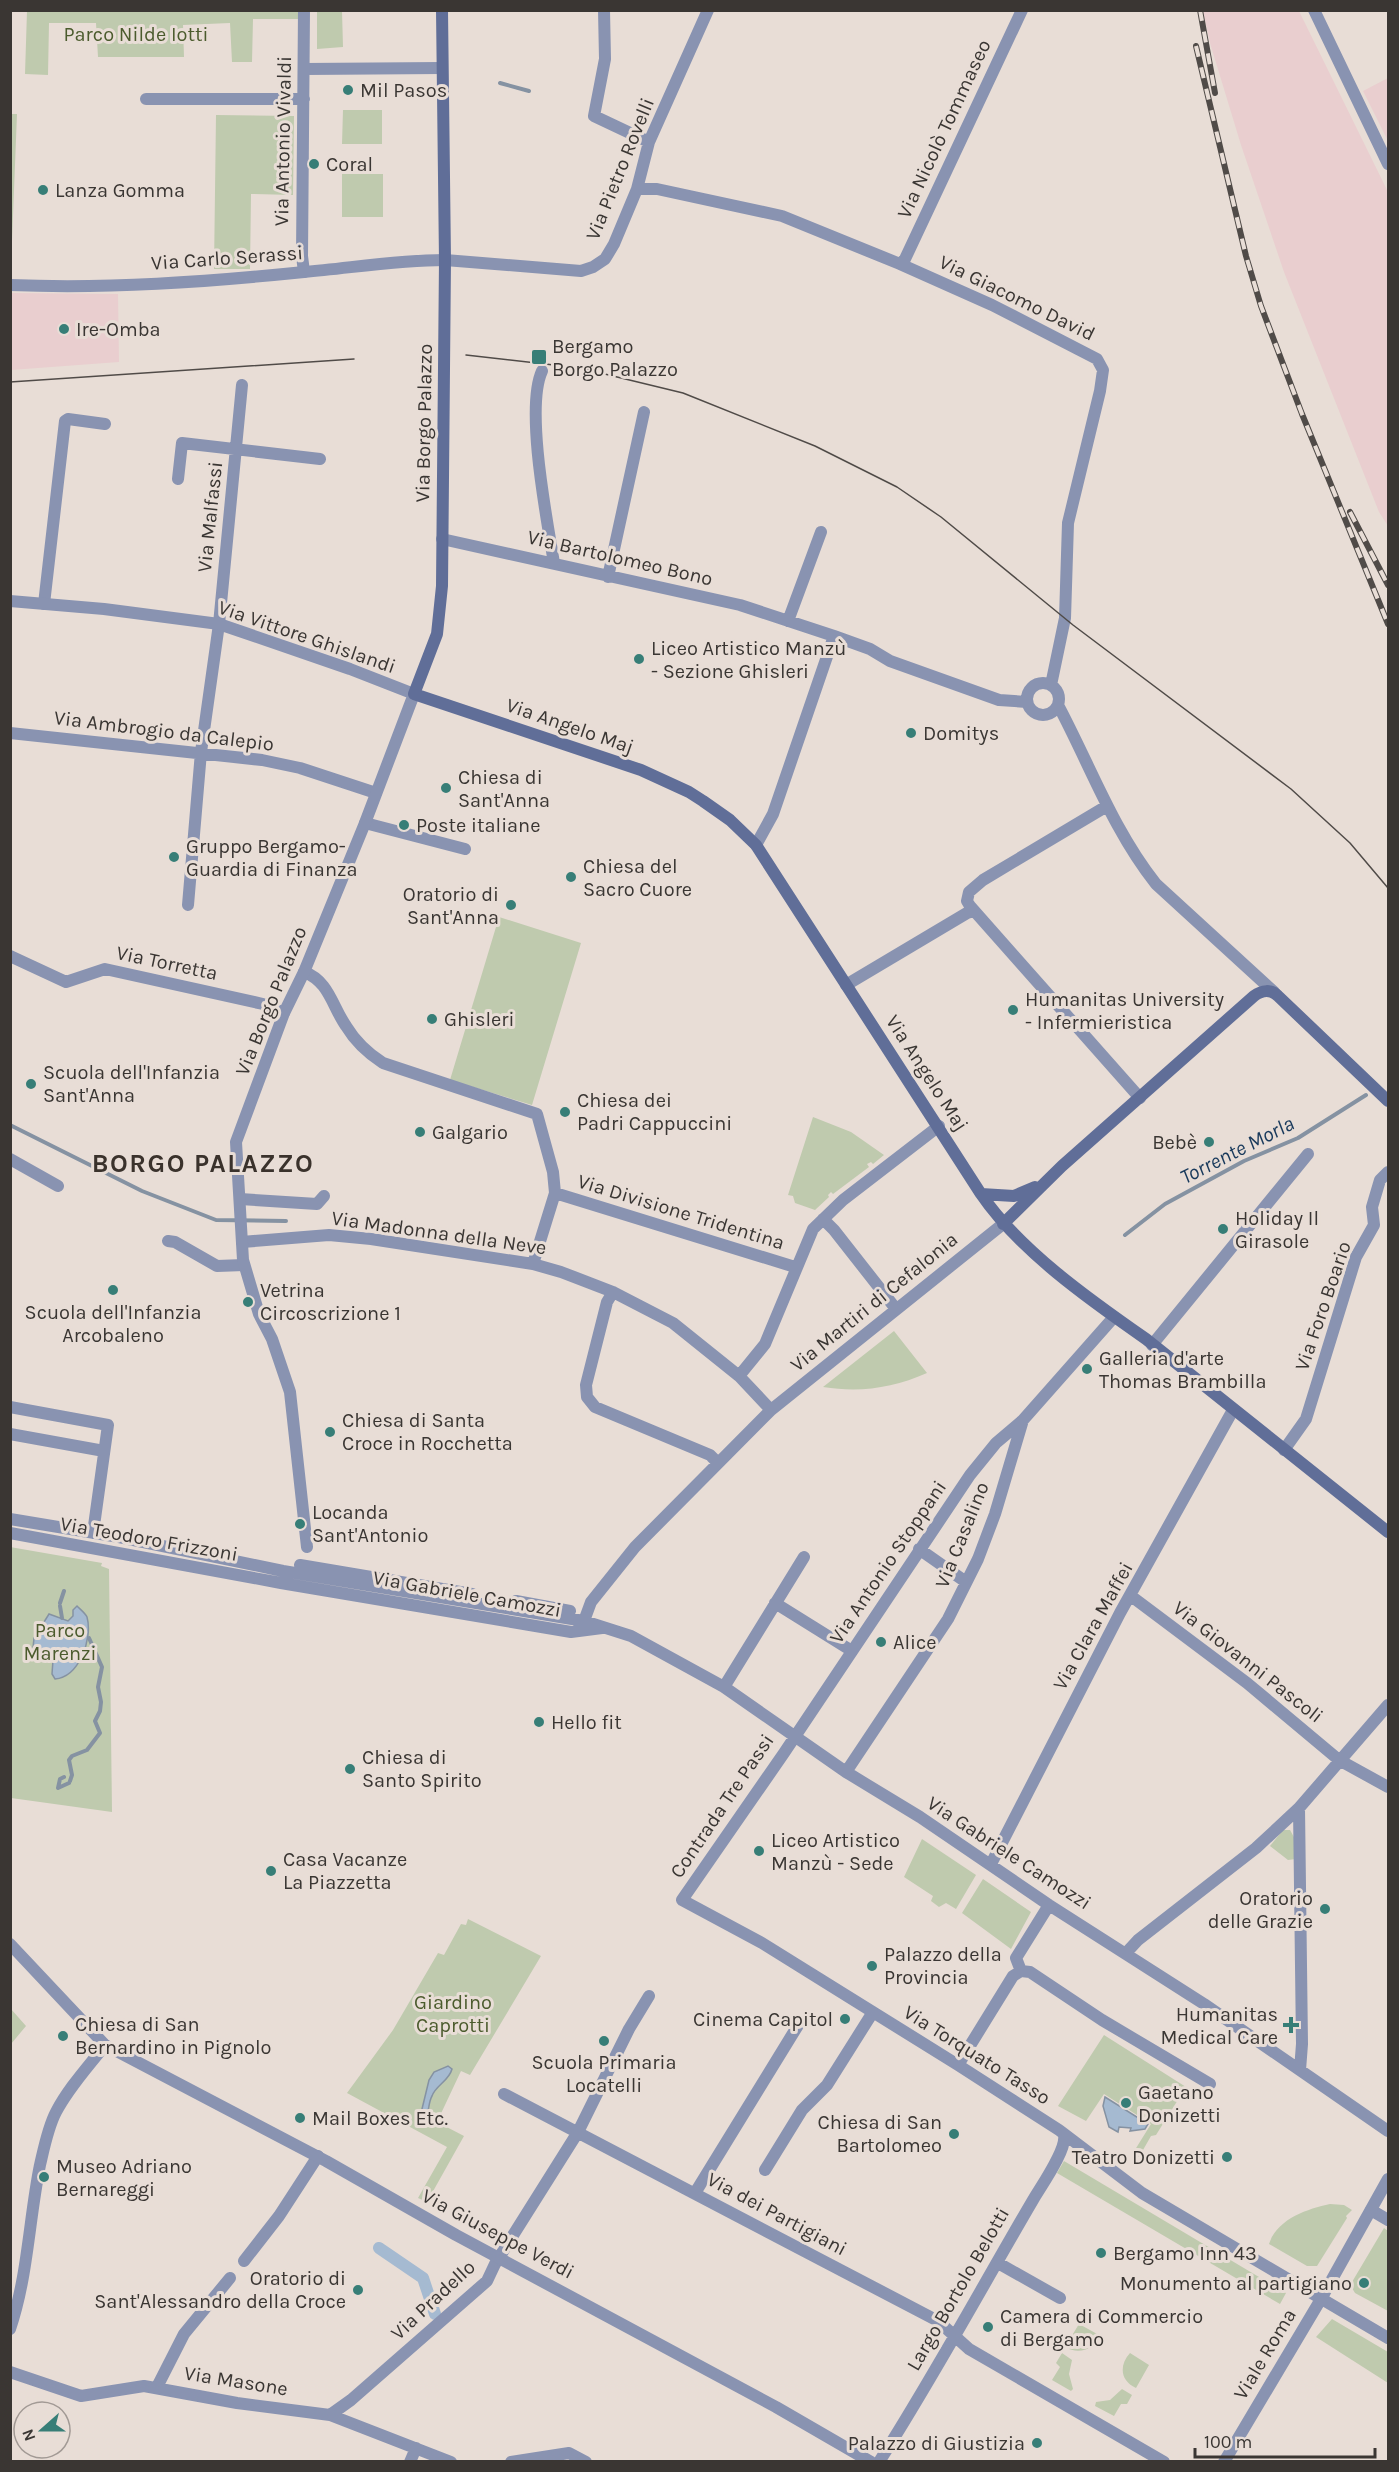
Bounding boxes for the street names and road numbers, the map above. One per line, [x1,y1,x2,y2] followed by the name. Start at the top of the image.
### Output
[892,36,996,222] street label: Via Nicolò Tommaseo
[270,56,296,226] street label: Via Antonio Vivaldi
[581,95,659,243] street label: Via Pietro Rovelli
[150,241,304,275] street label: Via Carlo Serassi
[935,250,1099,346] street label: Via Giacomo David
[411,343,437,503] street label: Via Borgo Palazzo
[193,460,227,574] street label: Via Malfassi
[525,525,715,591] street label: Via Bartolomeo Bono
[215,596,399,678] street label: Via Vittore Ghislandi
[503,693,637,759] street label: Via Angelo Maj
[53,706,275,756] street label: Via Ambrogio da Calepio
[231,923,311,1079] street label: Via Borgo Palazzo
[114,941,220,985] street label: Via Torretta
[881,1011,973,1135] street label: Via Angelo Maj
[575,1170,787,1254] street label: Via Divisione Tridentina
[330,1207,548,1259] street label: Via Madonna della Neve
[786,1228,962,1376] street label: Via Martiri di Cefalonia
[1290,1238,1356,1374] street label: Via Foro Boario
[825,1476,951,1648] street label: Via Antonio Stoppani
[930,1479,994,1591] street label: Via Casalino
[58,1512,240,1566] street label: Via Teodoro Frizzoni
[1048,1558,1138,1694] street label: Via Clara Maffei
[371,1566,563,1622] street label: Via Gabriele Camozzi
[1168,1596,1328,1728] street label: Via Giovanni Pascoli
[665,1730,779,1882] street label: Contrada Tre Passi
[923,1791,1095,1915] street label: Via Gabriele Camozzi
[899,2001,1055,2109] street label: Via Torquato Tasso
[703,2167,851,2261] street label: Via dei Partigiani
[418,2184,578,2284] street label: Via Giuseppe Verdi
[902,2203,1014,2375] street label: Largo Bortolo Belotti
[386,2255,480,2345] street label: Via Pradello
[1229,2304,1301,2404] street label: Viale Roma
[182,2361,290,2401] street label: Via Masone

